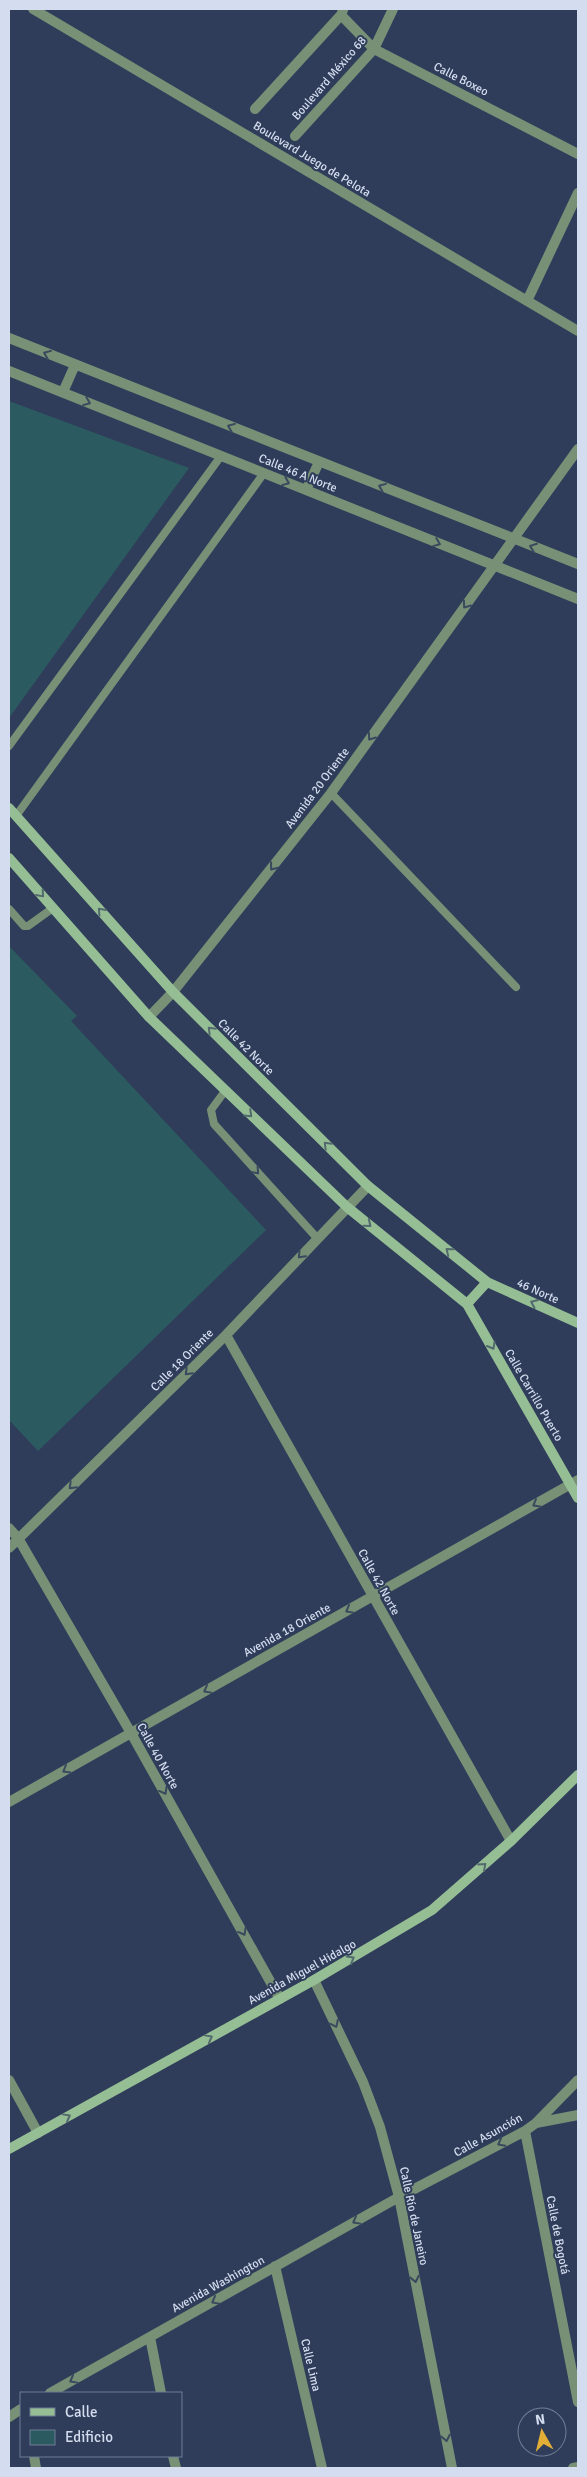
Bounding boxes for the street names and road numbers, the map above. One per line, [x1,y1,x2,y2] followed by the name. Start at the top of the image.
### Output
[289,33,370,123] street label: Boulevard México 68
[431,59,491,100] street label: Calle Boxeo
[250,118,373,201] street label: Boulevard Juego de Pelota
[256,451,339,496] street label: Calle 46 A Norte
[282,745,353,832] street label: Avenida 20 Oriente
[214,1016,277,1079] street label: Calle 42 Norte
[514,1276,561,1307] street label: 46 Norte
[148,1326,217,1395] street label: Calle 18 Oriente
[501,1346,566,1444] street label: Calle Carrillo Puerto
[354,1546,403,1618] street label: Calle 42 Norte
[241,1600,333,1661] street label: Avenida 18 Oriente
[133,1720,182,1792] street label: Calle 40 Norte
[246,1937,359,2008] street label: Avenida Miguel Hidalgo
[451,2110,525,2160] street label: Calle Asunción
[396,2165,431,2267] street label: Calle Río de Janeiro
[543,2194,572,2276] street label: Calle de Bogotá
[169,2253,267,2316] street label: Avenida Washington
[297,2337,324,2393] street label: Calle Lima

